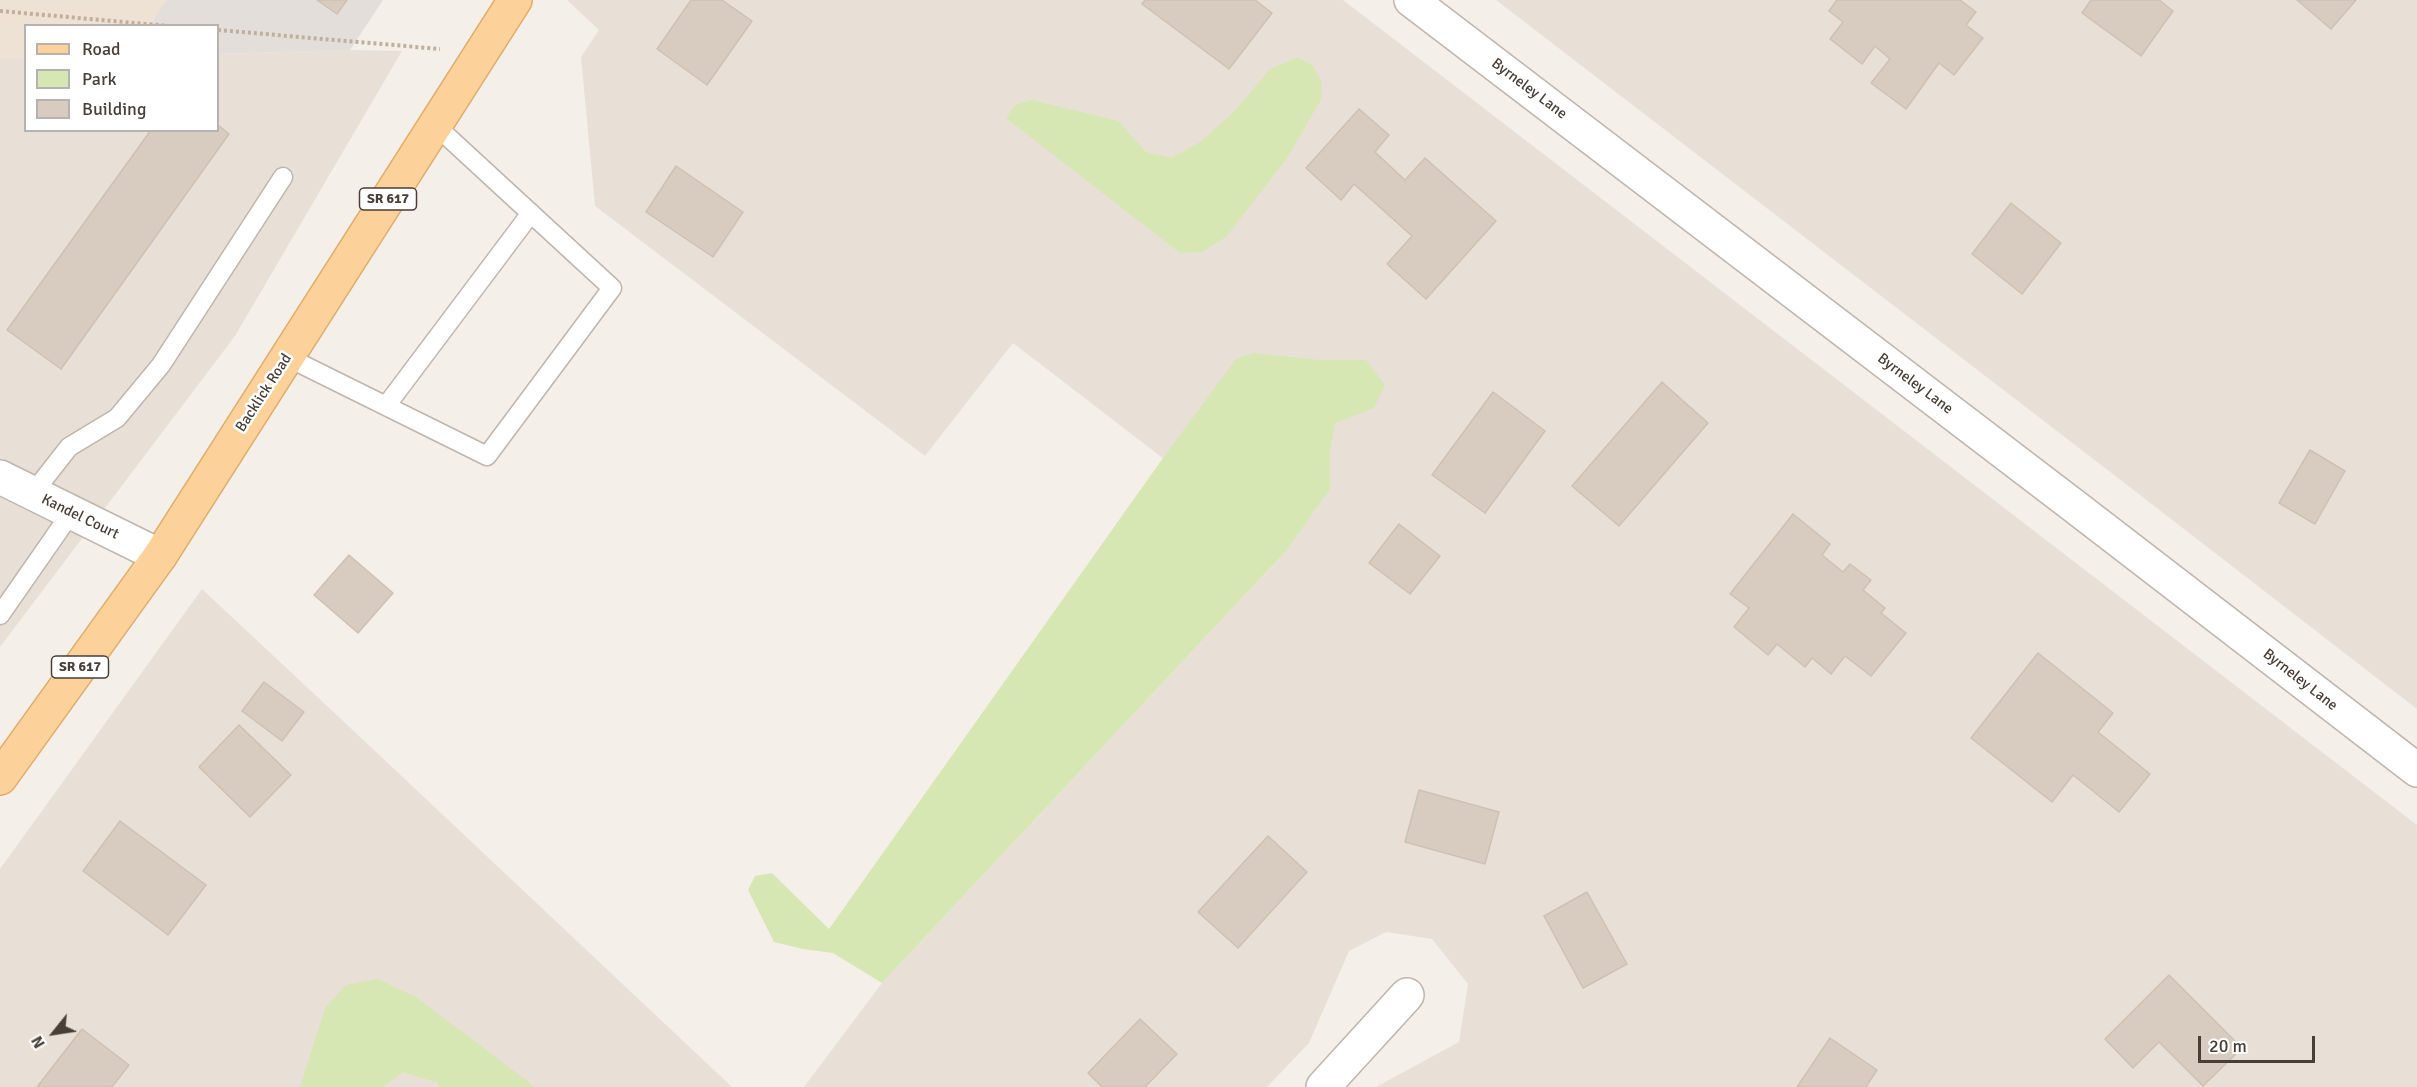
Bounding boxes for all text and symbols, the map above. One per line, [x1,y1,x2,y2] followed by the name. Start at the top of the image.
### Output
[24,24,219,132] legend
[82,38,121,60] text: Road
[1488,55,1570,123] street label: Byrneley Lane
[82,68,117,90] text: Park
[82,98,146,120] text: Building
[360,188,416,210] road number: SR 617
[1874,350,1956,418] street label: Byrneley Lane
[232,351,296,435] street label: Backlick Road
[38,491,122,543] street label: Kandel Court
[2259,645,2341,715] street label: Byrneley Lane
[52,656,109,678] road number: SR 617
[24,1003,84,1063] north arrow
[2201,1024,2318,1062] scale bar
[27,1032,50,1052] text: N
[2209,1035,2247,1057] text: 20 m

